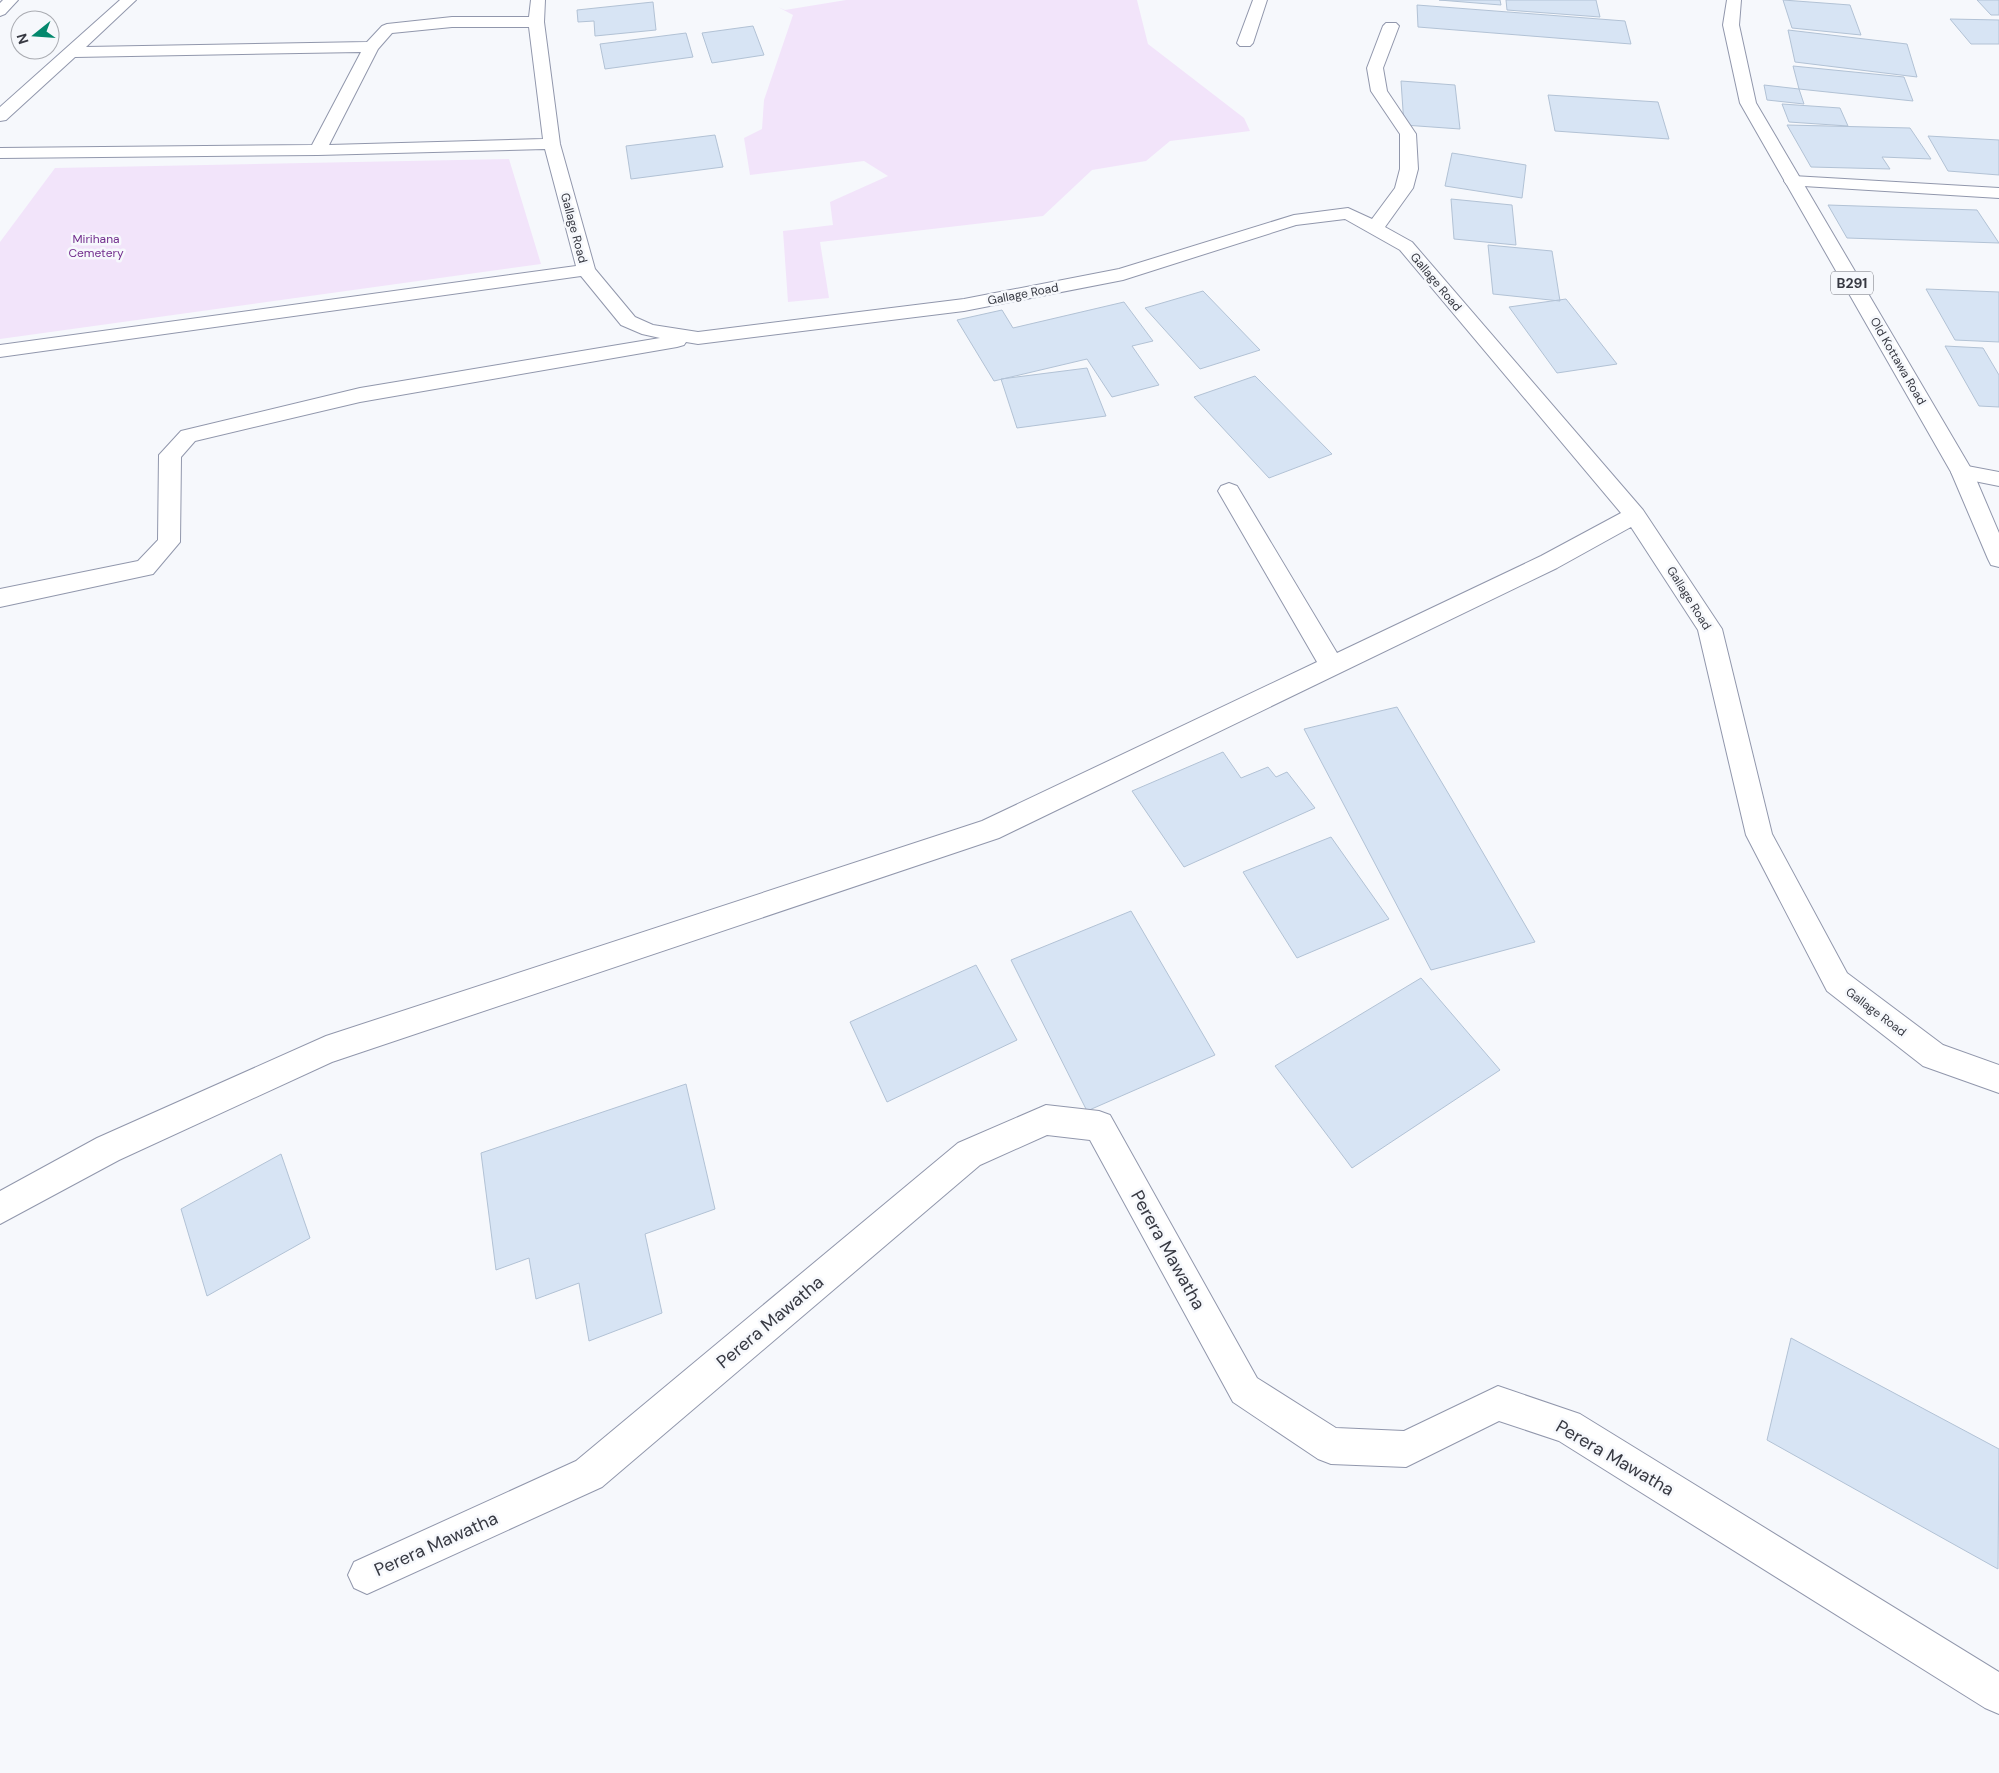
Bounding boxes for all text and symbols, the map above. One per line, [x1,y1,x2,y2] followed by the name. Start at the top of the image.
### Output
[10,10,60,60] north arrow
[12,31,33,46] text: N
[557,191,591,265] street label: Gallage Road
[68,231,124,261] park label: Mirihana Cemetery
[1407,249,1465,315] street label: Gallage Road
[1831,272,1873,294] road number: B291
[986,279,1060,309] street label: Gallage Road
[1866,314,1930,408] street label: Old Kottawa Road
[1663,563,1715,633] street label: Gallage Road
[1842,984,1910,1040] street label: Gallage Road
[1125,1186,1211,1314] street label: Perera Mawatha
[711,1270,829,1374] street label: Perera Mawatha
[1551,1414,1679,1502] street label: Perera Mawatha
[370,1506,502,1582] street label: Perera Mawatha

